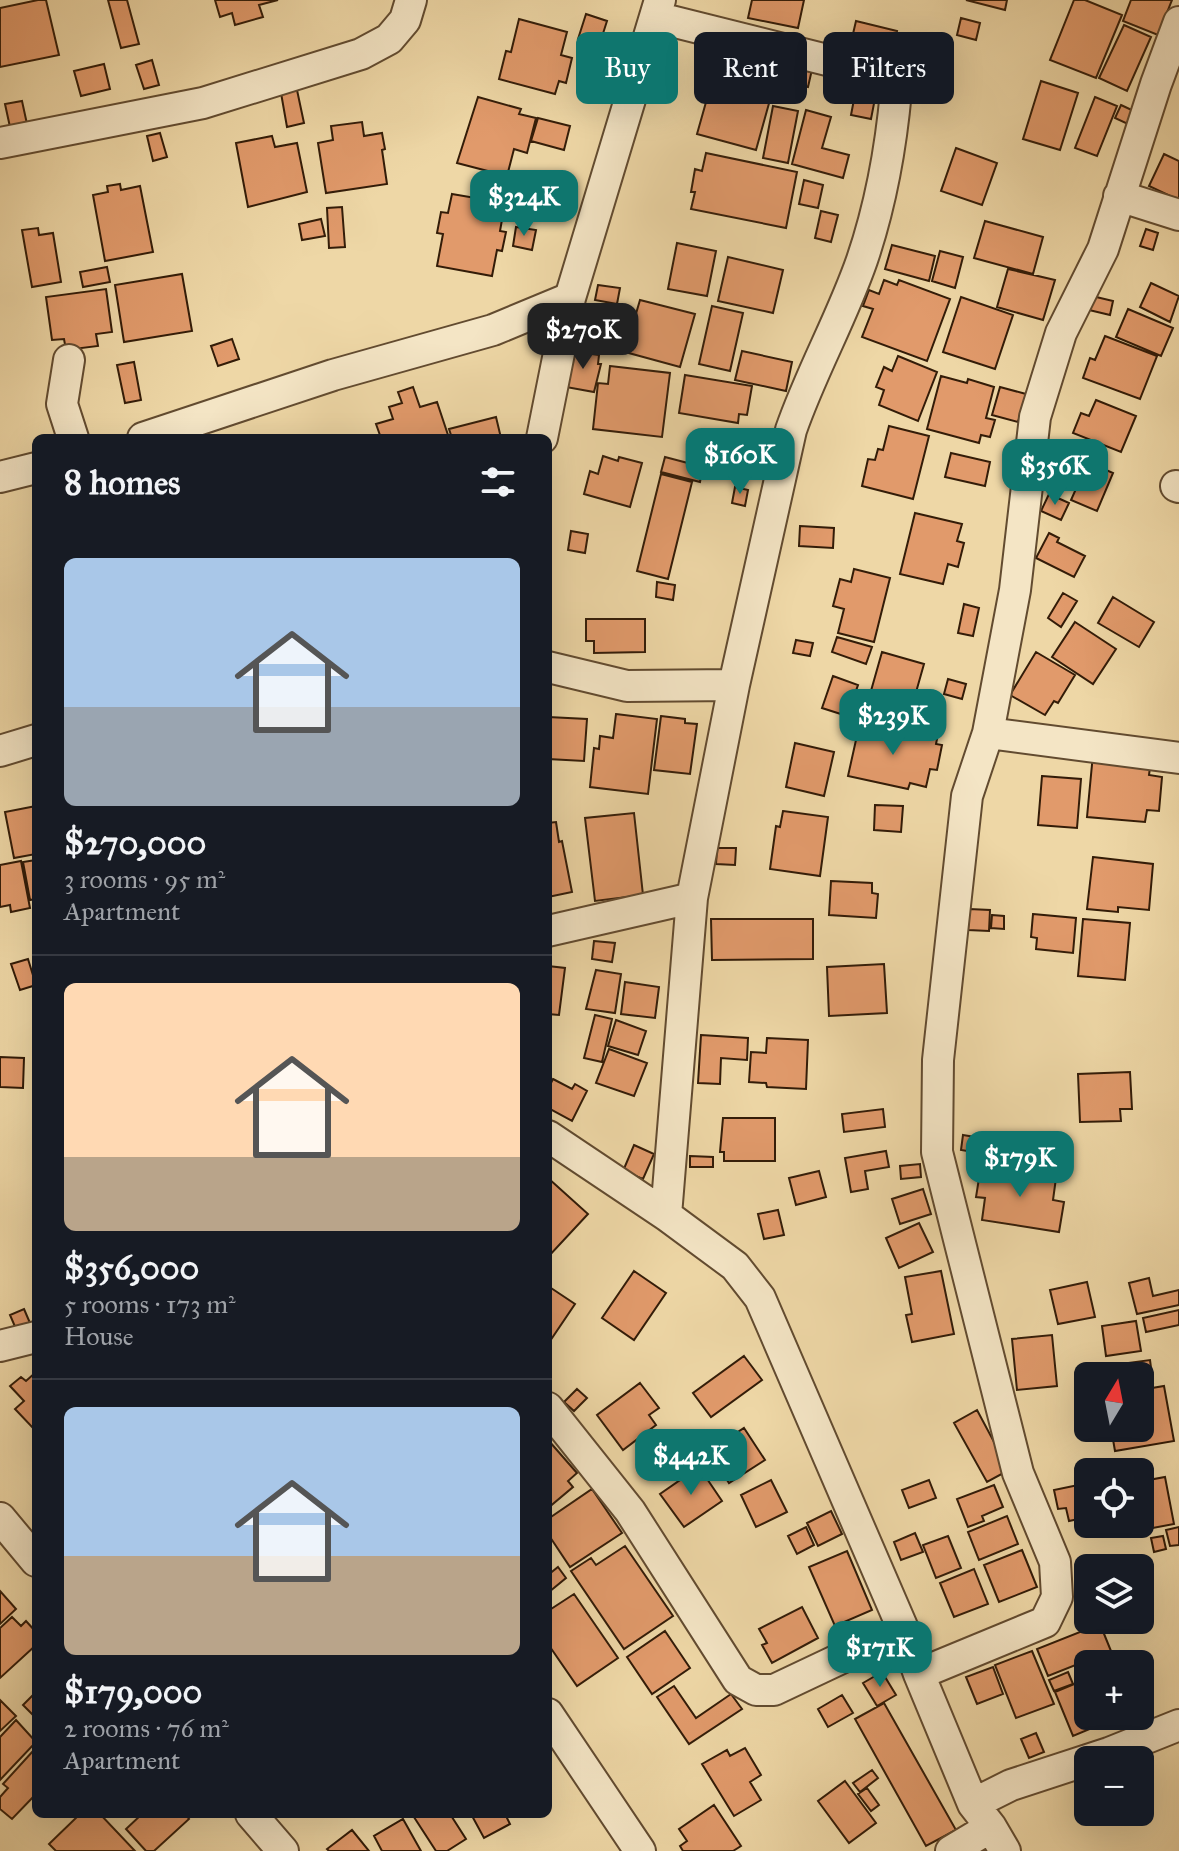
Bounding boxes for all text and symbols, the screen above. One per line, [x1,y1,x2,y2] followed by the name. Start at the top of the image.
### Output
[576,32,678,104] chip: Buy
[694,32,807,104] chip: Rent
[823,32,954,104] chip: Filters
[468,170,580,238] pin: $324K
[488,180,560,212] text: $324K
[527,303,639,371] pin: $270K
[545,313,621,345] text: $270K
[684,428,796,496] pin: $160K
[704,438,776,470] text: $160K
[999,439,1111,507] pin: $356K
[1020,449,1090,481] text: $356K
[476,460,520,504] icon: filters
[64,462,180,503] text: 8 homes
[220,610,364,754] icon: home
[837,689,949,757] pin: $239K
[857,699,929,731] text: $239K
[64,822,206,863] text: $270,000
[64,863,225,895] text: 3 rooms · 95 m²
[64,895,180,927] text: Apartment
[220,1035,364,1179] icon: home
[964,1131,1076,1199] pin: $179K
[984,1141,1056,1173] text: $179K
[64,1247,199,1288] text: $356,000
[64,1288,236,1320] text: 5 rooms · 173 m²
[64,1320,134,1352] text: House
[1074,1362,1154,1442] north arrow
[1074,1362,1154,1826] map controls
[635,1429,747,1497] pin: $442K
[653,1439,729,1471] text: $442K
[1074,1458,1154,1538] button: locate
[220,1459,364,1603] icon: home
[1074,1554,1154,1634] button: layers
[824,1621,936,1689] pin: $171K
[846,1631,914,1663] text: $171K
[1074,1650,1154,1730] button: +
[64,1671,202,1712] text: $179,000
[64,1712,229,1744] text: 2 rooms · 76 m²
[64,1744,180,1776] text: Apartment
[1074,1746,1154,1826] button: −

